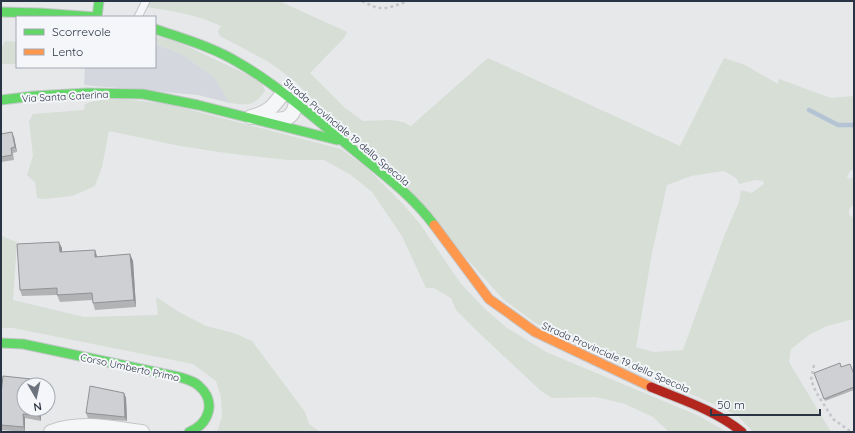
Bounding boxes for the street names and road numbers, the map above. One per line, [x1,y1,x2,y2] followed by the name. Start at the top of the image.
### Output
[281,76,412,189] street label: Strada Provinciale 19 della Specola
[21,88,109,105] street label: Via Santa Caterina
[540,319,692,396] street label: Strada Provinciale 19 della Specola
[79,351,181,384] street label: Corso Umberto Primo

